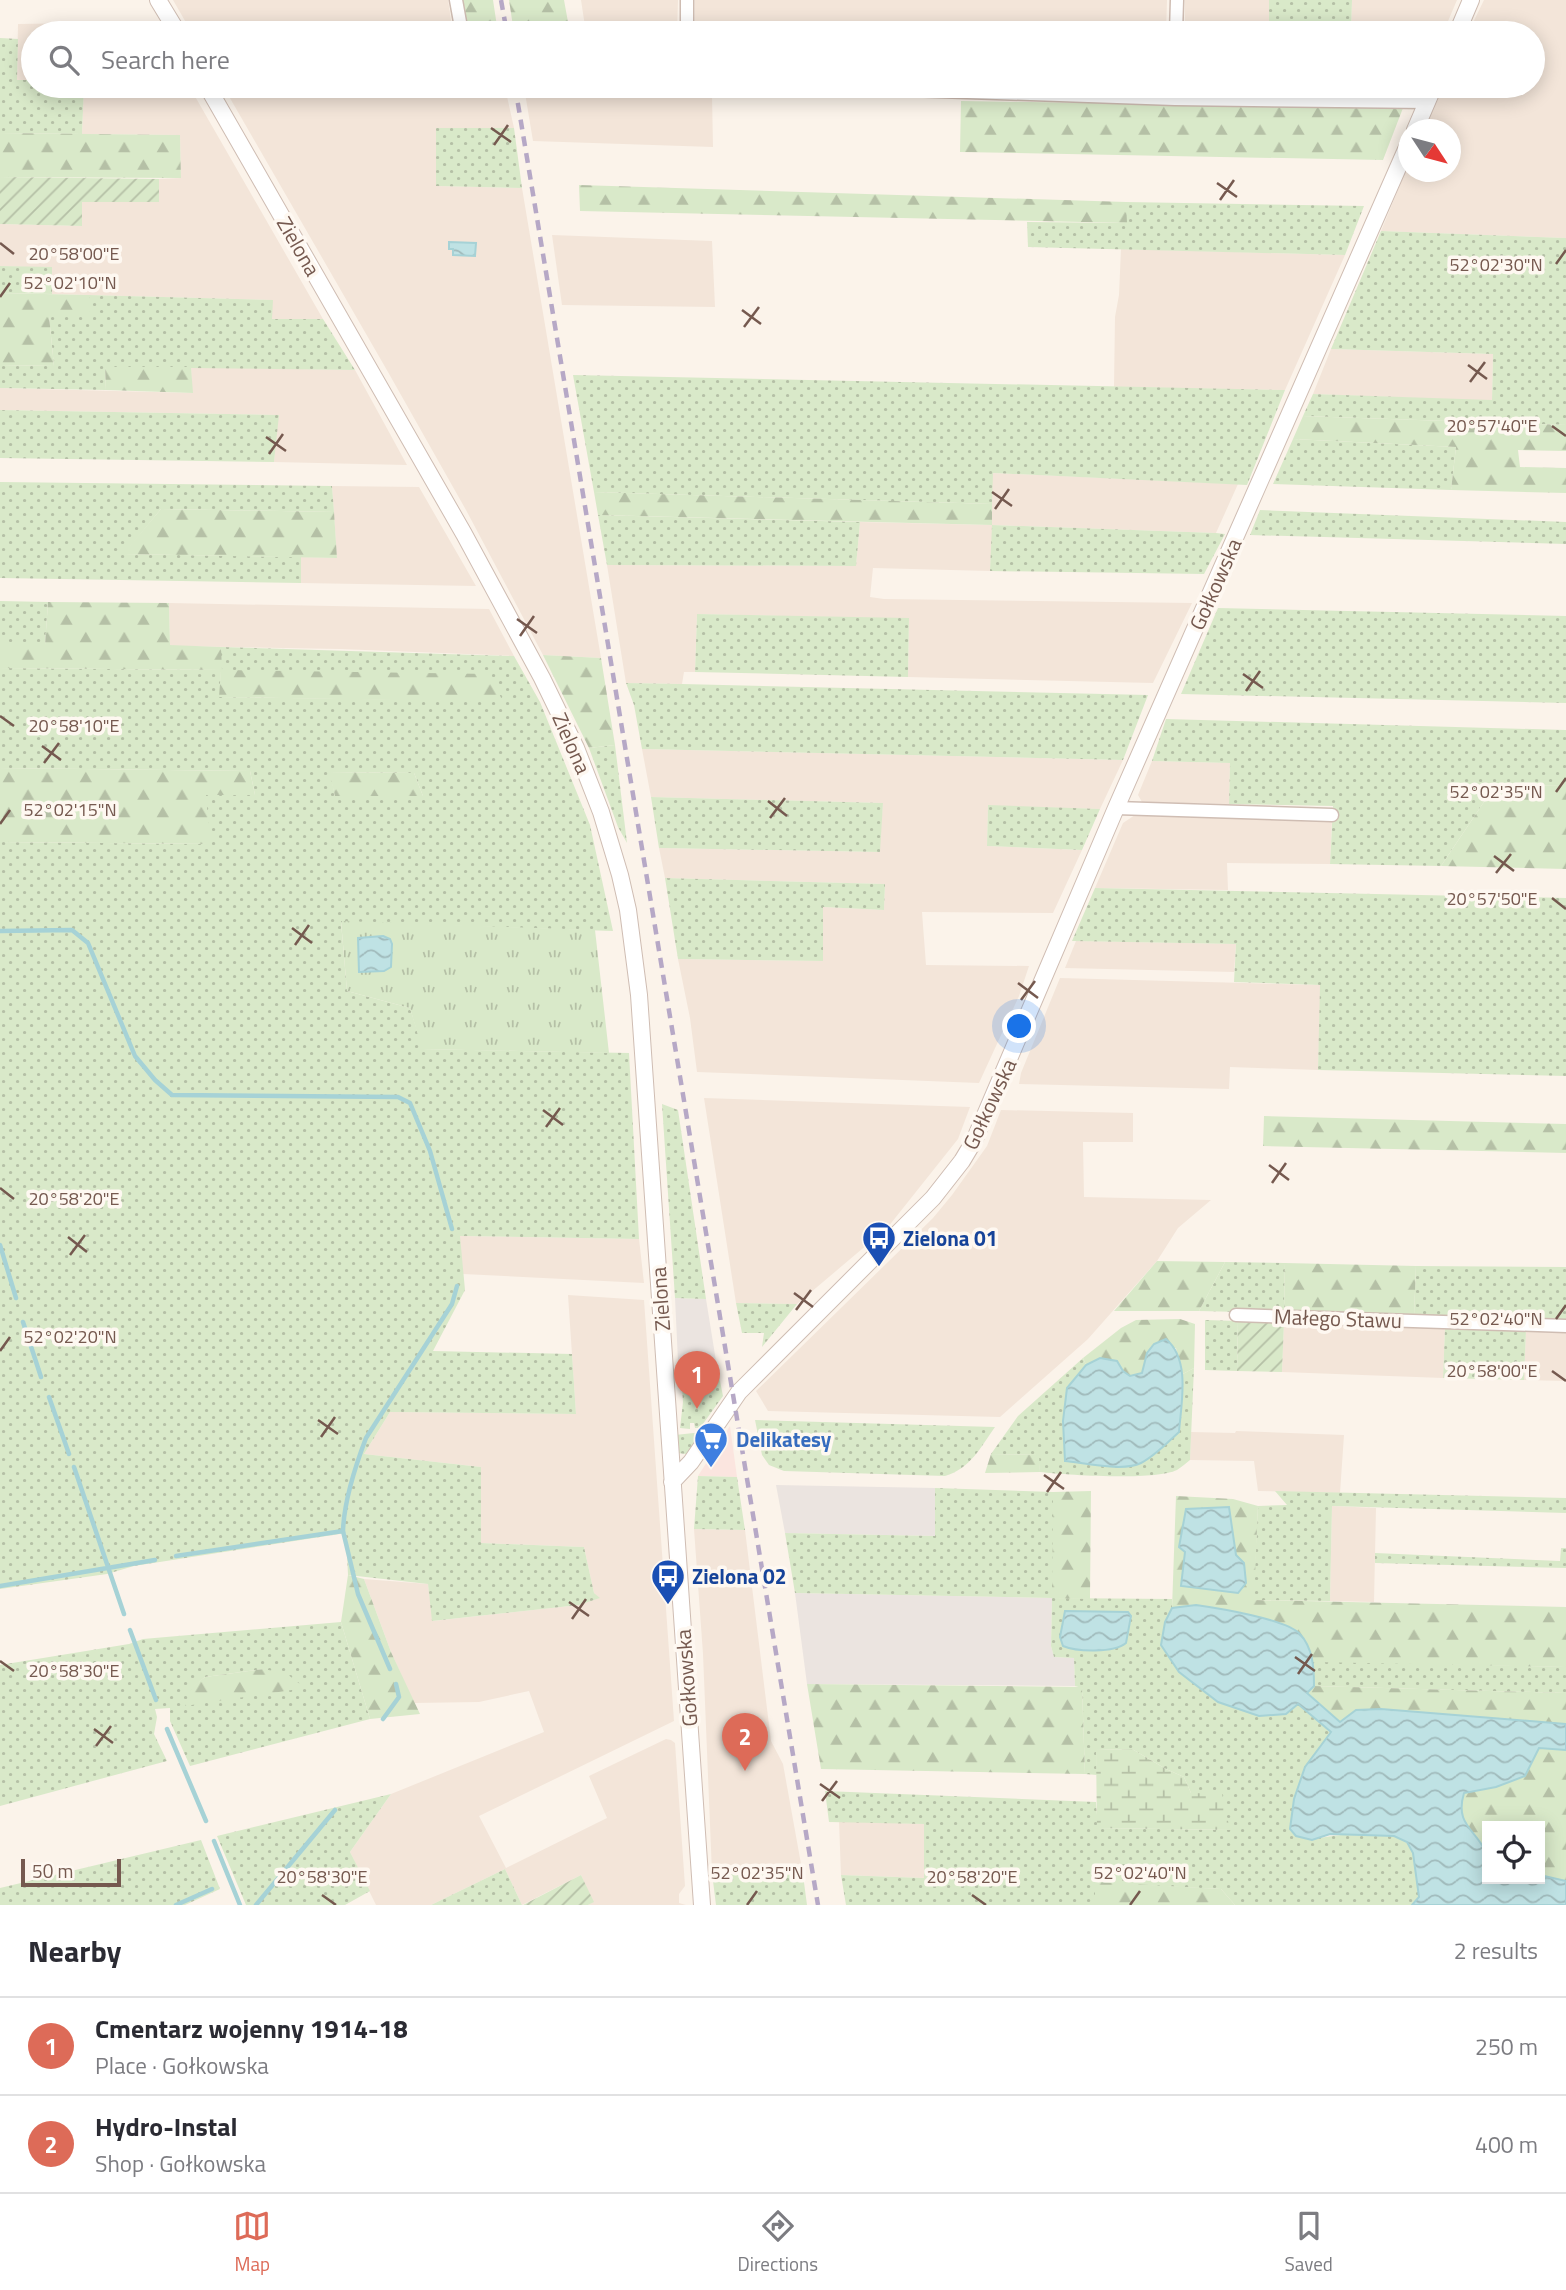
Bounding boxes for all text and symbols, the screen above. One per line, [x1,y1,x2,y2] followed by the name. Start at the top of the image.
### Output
[21,21,1545,98] search box
[101,40,230,79] text: Search here
[45,41,83,79] icon: search
[1398,119,1461,182] north arrow
[269,210,329,282] street label: Zielona
[29,240,120,267] text: 20°58'00"E
[1449,251,1543,278] text: 52°02'30"N
[23,269,117,296] text: 52°02'10"N
[1447,412,1538,439] text: 20°57'40"E
[1181,533,1250,635] street label: Gołkowska
[544,707,600,779] street label: Zielona
[29,712,120,739] text: 20°58'10"E
[1449,778,1543,805] text: 52°02'35"N
[23,796,117,823] text: 52°02'15"N
[1447,885,1538,912] text: 20°57'50"E
[1002,1009,1036,1043] your location
[954,1053,1024,1155] street label: Gołkowska
[29,1185,120,1212] text: 20°58'20"E
[860,1219,898,1268] bus stop icon: Zielona 01
[903,1222,998,1254] place label: Zielona 01
[642,1265,678,1332] street label: Zielona
[1273,1300,1403,1336] street label: Małego Stawu
[1449,1305,1543,1332] text: 52°02'40"N
[23,1323,117,1350] text: 52°02'20"N
[674,1351,720,1409] pin: 1
[1447,1357,1538,1384] text: 20°58'00"E
[692,1420,730,1469] supermarket icon: Delikatesy
[736,1423,832,1455] place label: Delikatesy
[649,1557,687,1606] bus stop icon: Zielona 02
[692,1560,787,1592] place label: Zielona 02
[667,1628,705,1728] street label: Gołkowska
[29,1657,120,1684] text: 20°58'30"E
[722,1713,768,1771] pin: 2
[1482,1821,1545,1884] map controls
[1482,1821,1545,1884] button: locate
[21,1856,121,1888] scale bar
[32,1856,73,1885] text: 50 m
[710,1859,804,1886] text: 52°02'35"N
[1093,1859,1187,1886] text: 52°02'40"N
[277,1863,368,1890] text: 20°58'30"E
[927,1863,1018,1890] text: 20°58'20"E
[28,1928,121,1974] text: Nearby
[1454,1933,1538,1968] text: 2 results
[95,2009,408,2048] text: Cmentarz wojenny 1914-18
[45,2029,57,2064] text: 1
[1475,2029,1538,2064] text: 250 m
[95,2048,269,2083] text: Place · Gołkowska
[95,2107,238,2146] text: Hydro-Instal
[45,2127,57,2162] text: 2
[1475,2127,1538,2162] text: 400 m
[95,2146,266,2181] text: Shop · Gołkowska
[233,2207,271,2278] tab: Map
[738,2207,818,2278] tab: Directions
[1284,2207,1333,2278] tab: Saved

